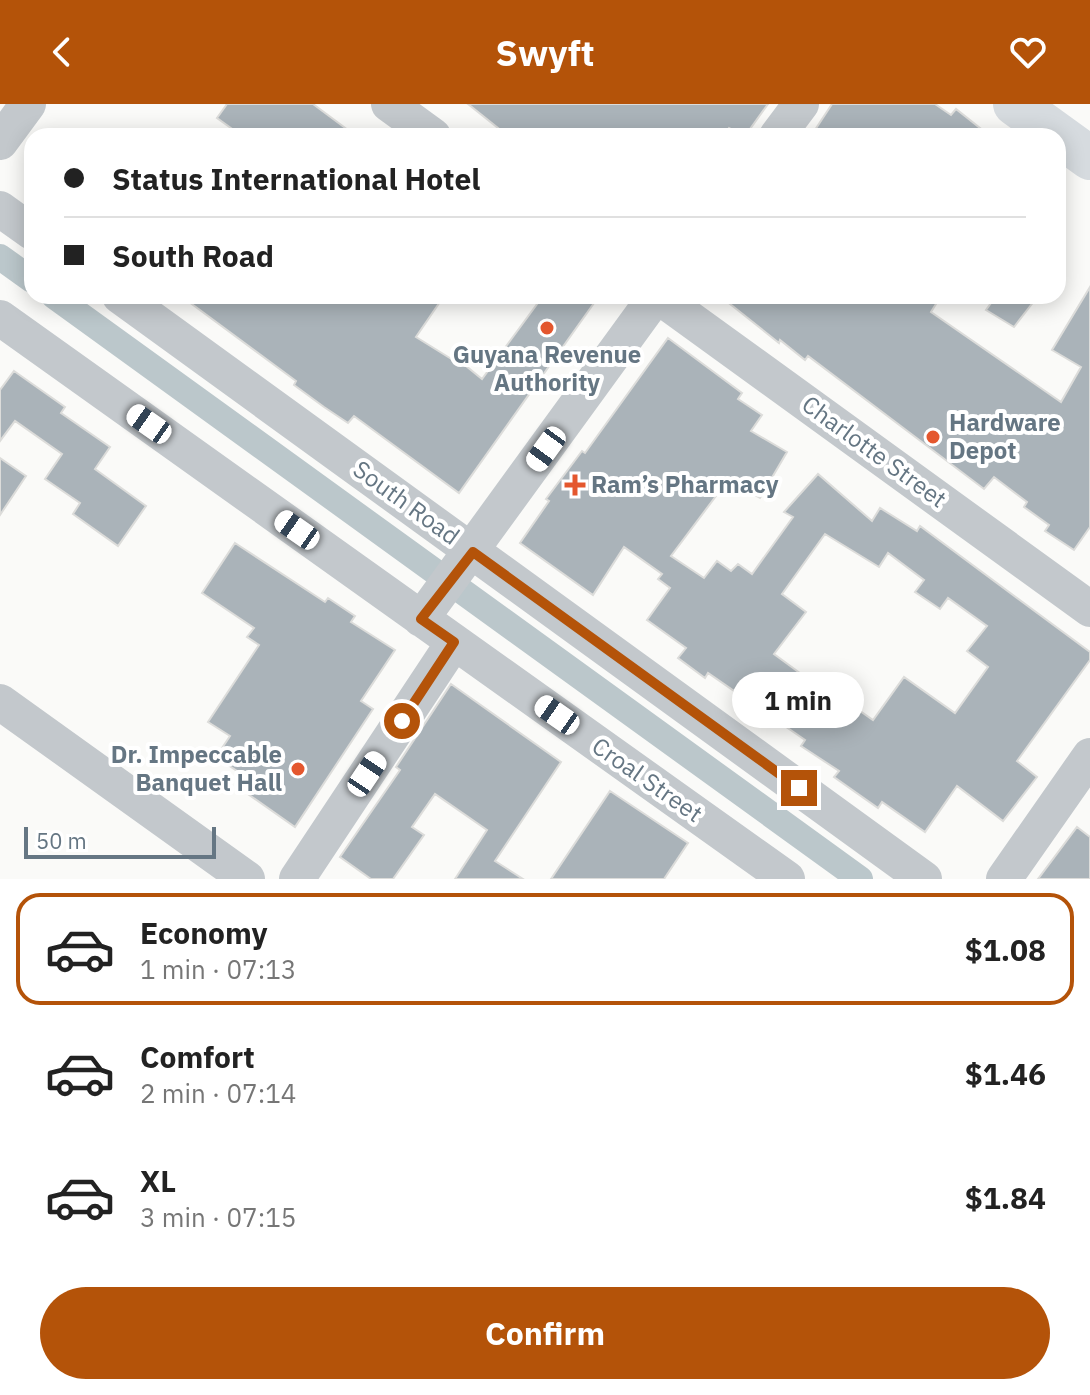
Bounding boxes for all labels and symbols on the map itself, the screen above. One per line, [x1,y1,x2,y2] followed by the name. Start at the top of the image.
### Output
[538,319,556,337] marker: Guyana Revenue Authority
[453,338,641,398] place label: Guyana Revenue Authority
[796,388,953,514] street label: Charlotte Street
[122,400,176,448] car
[949,406,1061,466] place label: Hardware Depot
[522,423,570,475] car
[924,428,942,446] marker: Hardware Depot
[347,453,466,552] street label: South Road
[591,468,779,500] place label: Ram’s Pharmacy
[566,476,584,494] marker: Ram’s Pharmacy
[270,506,324,554] car
[733,672,865,728] callout: 1 min
[530,691,584,739] car
[384,703,420,739] route start
[586,729,709,829] street label: Croal Street
[111,738,282,798] place label: Dr. Impeccable Banquet Hall
[344,747,390,801] car
[289,760,307,778] marker: Dr. Impeccable Banquet Hall
[781,770,817,806] route end
[24,823,216,859] scale bar

